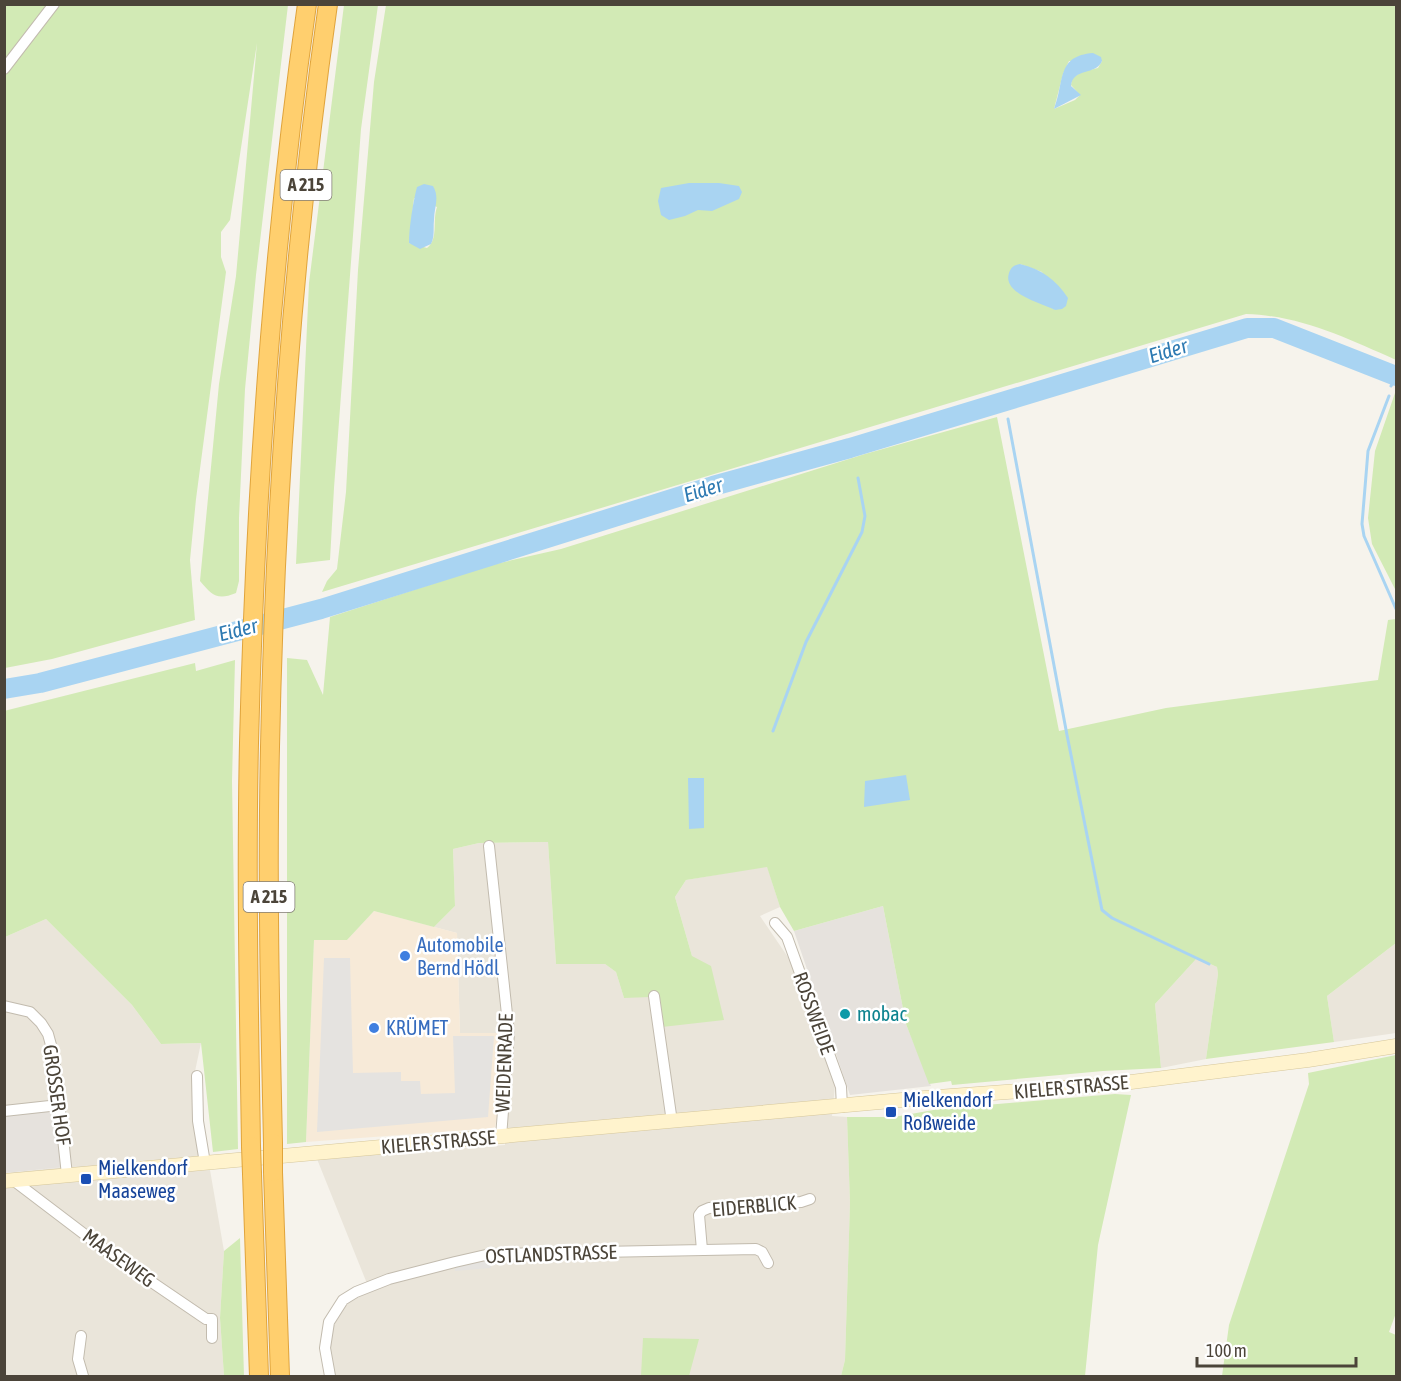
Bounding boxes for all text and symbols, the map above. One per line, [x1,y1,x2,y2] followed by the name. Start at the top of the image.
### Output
[280,170,332,200] road number: A 215
[1145,333,1191,367] water label: Eider
[680,472,726,506] water label: Eider
[216,612,261,645] water label: Eider
[244,882,294,912] road number: A 215
[417,933,503,979] place label: Automobile Bernd Hödl
[398,949,412,963] marker: Automobile Bernd Hödl
[789,968,840,1058] street label: ROSSWEIDE
[857,1002,908,1025] place label: mobac
[838,1007,852,1021] marker: mobac
[490,1013,517,1113] street label: WEIDENRADE
[386,1016,449,1039] place label: KRÜMET
[367,1021,381,1035] marker: KRÜMET
[39,1043,76,1147] street label: GROSSER HOF
[1013,1070,1130,1103] street label: KIELER STRASSE
[903,1088,993,1134] place label: Mielkendorf Roßweide
[884,1105,898,1119] marker: Mielkendorf Roßweide
[380,1125,497,1158] street label: KIELER STRASSE
[98,1156,188,1202] place label: Mielkendorf Maaseweg
[79,1172,93,1186] marker: Mielkendorf Maaseweg
[711,1190,797,1221] street label: EIDERBLICK
[79,1224,160,1291] street label: MAASEWEG
[485,1240,618,1267] street label: OSTLANDSTRASSE
[1197,1330,1356,1368] scale bar
[1206,1340,1247,1361] text: 100 m

